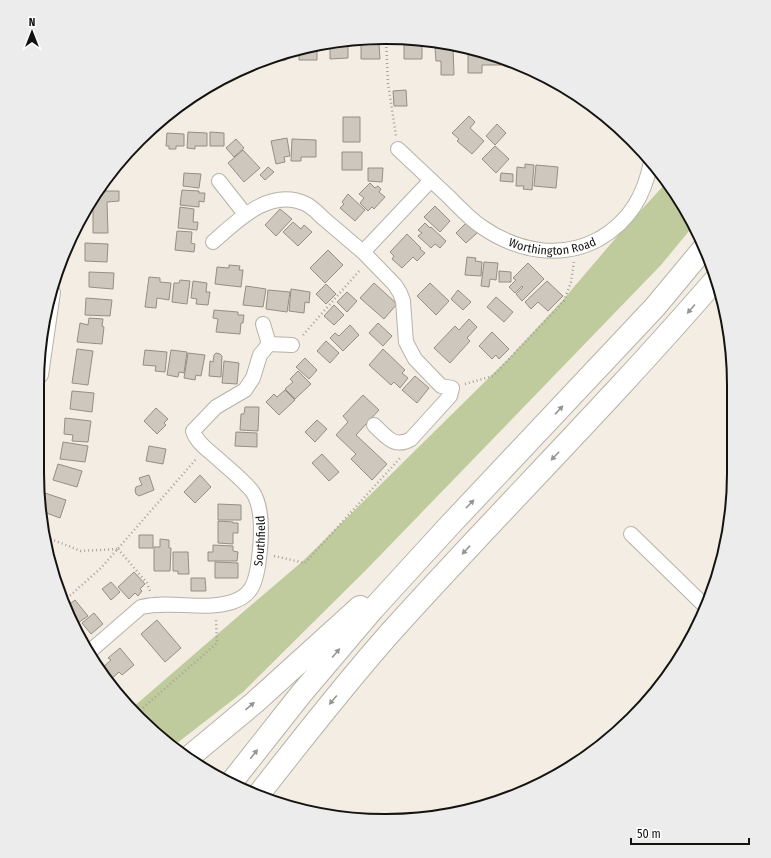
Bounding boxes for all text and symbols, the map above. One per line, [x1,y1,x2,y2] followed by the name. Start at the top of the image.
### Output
[12,12,52,52] north arrow
[29,16,35,29] text: N
[507,235,598,258] street label: Worthington Road
[686,304,695,314] one-way arrow
[554,405,563,414] one-way arrow
[550,451,560,461] one-way arrow
[465,499,475,509] one-way arrow
[251,515,268,567] street label: Southfield
[461,545,470,555] one-way arrow
[332,647,341,658] one-way arrow
[329,695,338,705] one-way arrow
[245,702,255,711] one-way arrow
[250,748,259,759] one-way arrow
[631,820,749,846] scale bar
[637,827,661,841] text: 50 m

